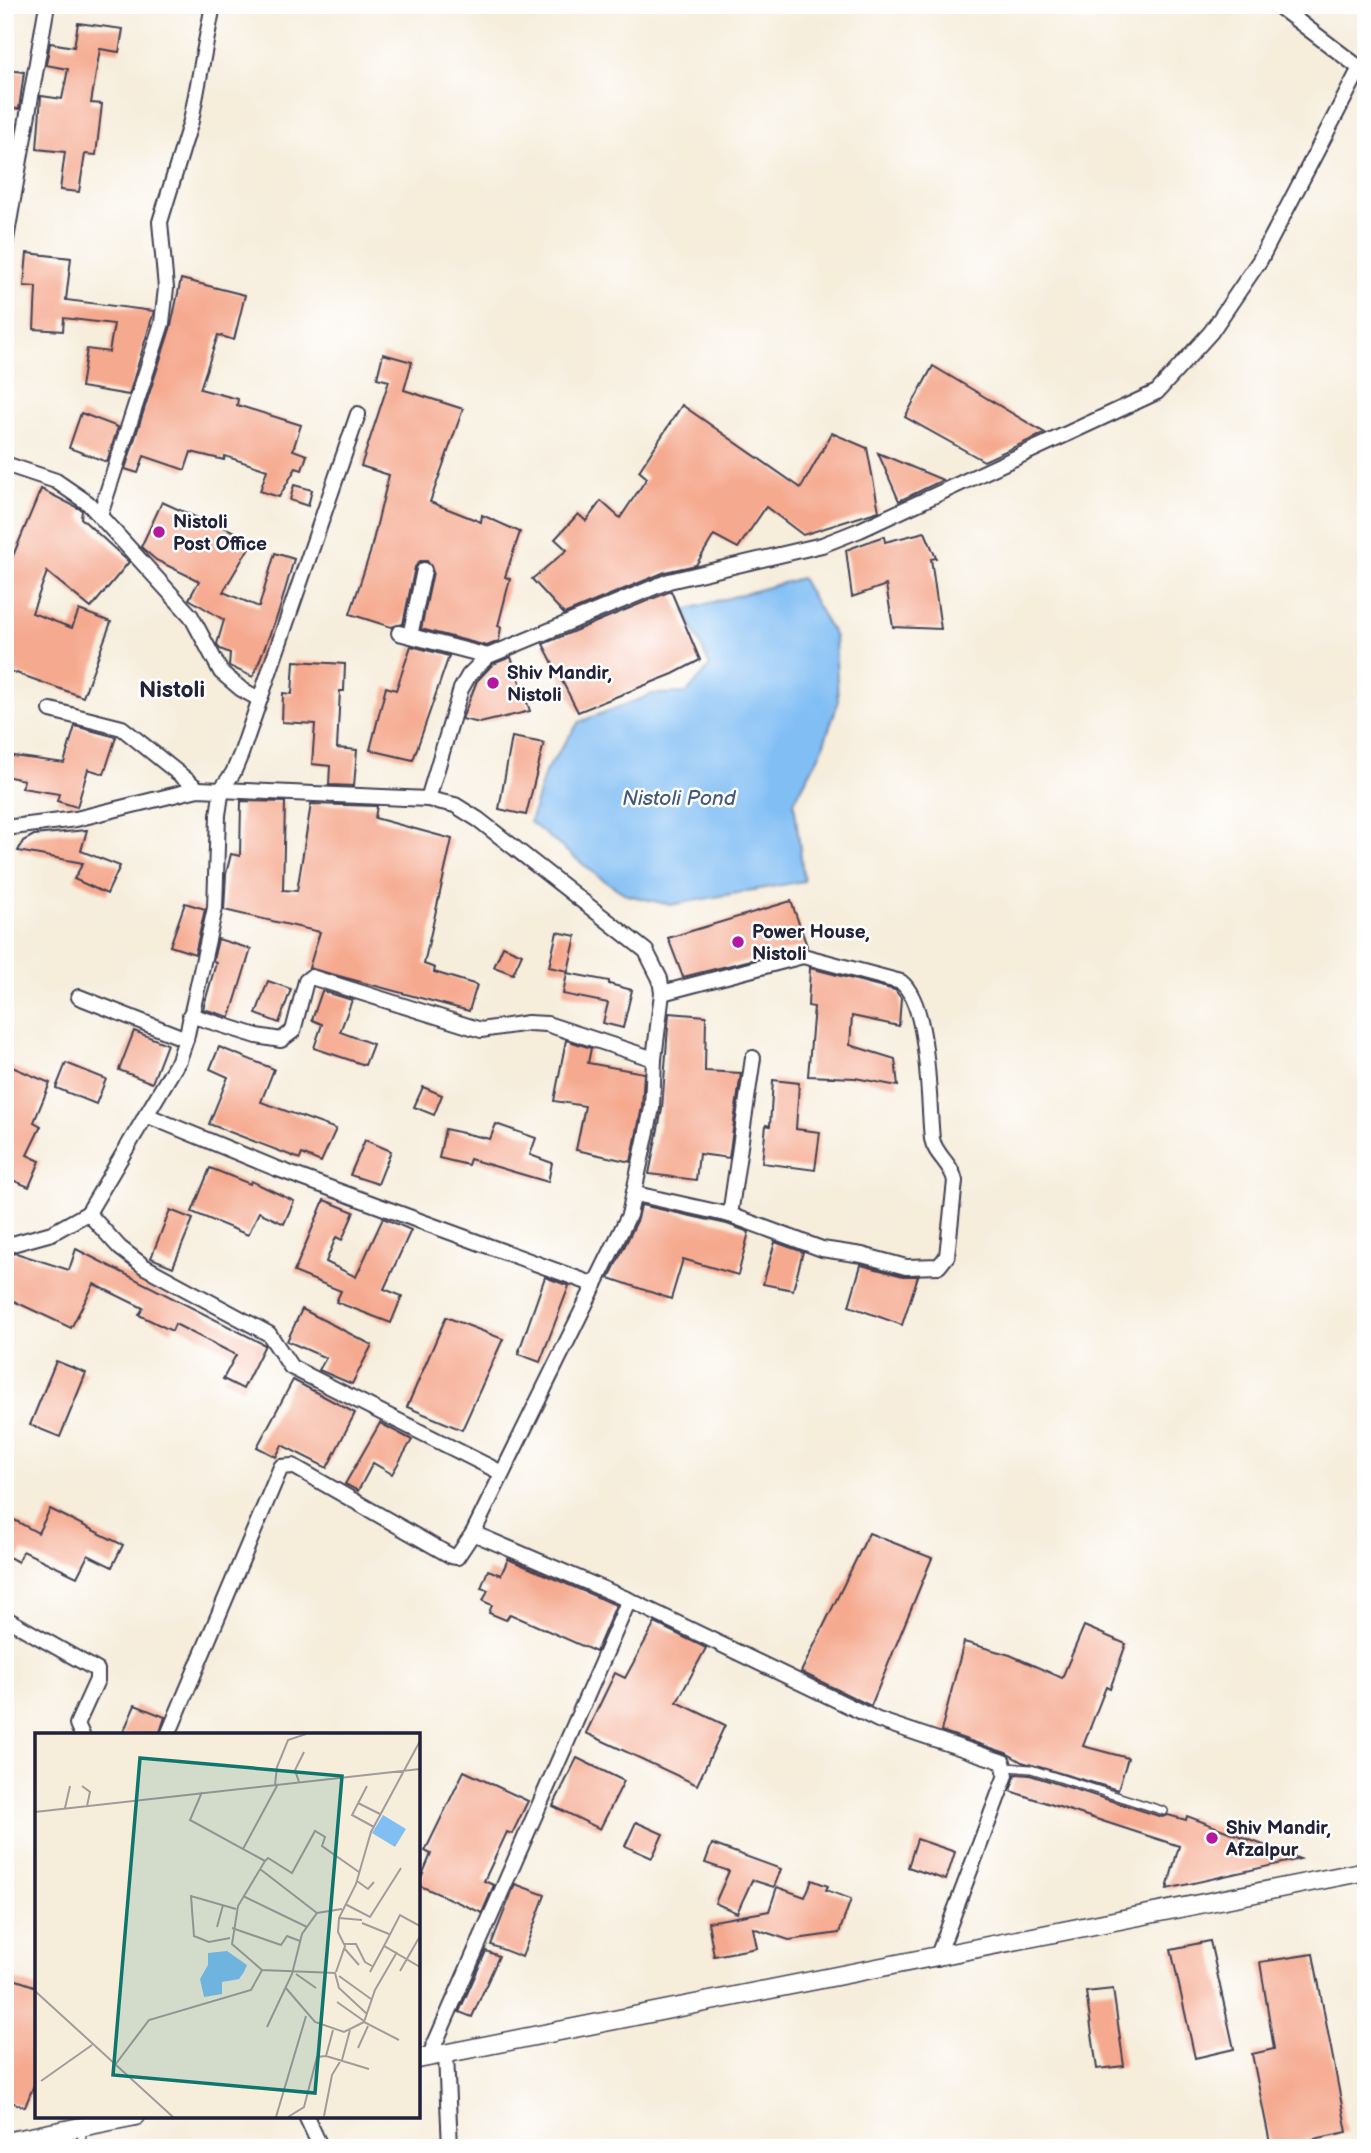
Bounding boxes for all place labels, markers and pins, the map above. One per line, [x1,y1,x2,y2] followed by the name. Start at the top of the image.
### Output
[173,511,267,556] place label: Nistoli Post Office
[151,524,167,540] marker: Nistoli Post Office
[507,662,612,707] place label: Shiv Mandir, Nistoli
[485,675,501,691] marker: Shiv Mandir, Nistoli
[752,921,870,966] place label: Power House, Nistoli
[730,934,746,950] marker: Power House, Nistoli
[1225,1817,1331,1862] place label: Shiv Mandir, Afzalpur
[1204,1830,1220,1846] marker: Shiv Mandir, Afzalpur

